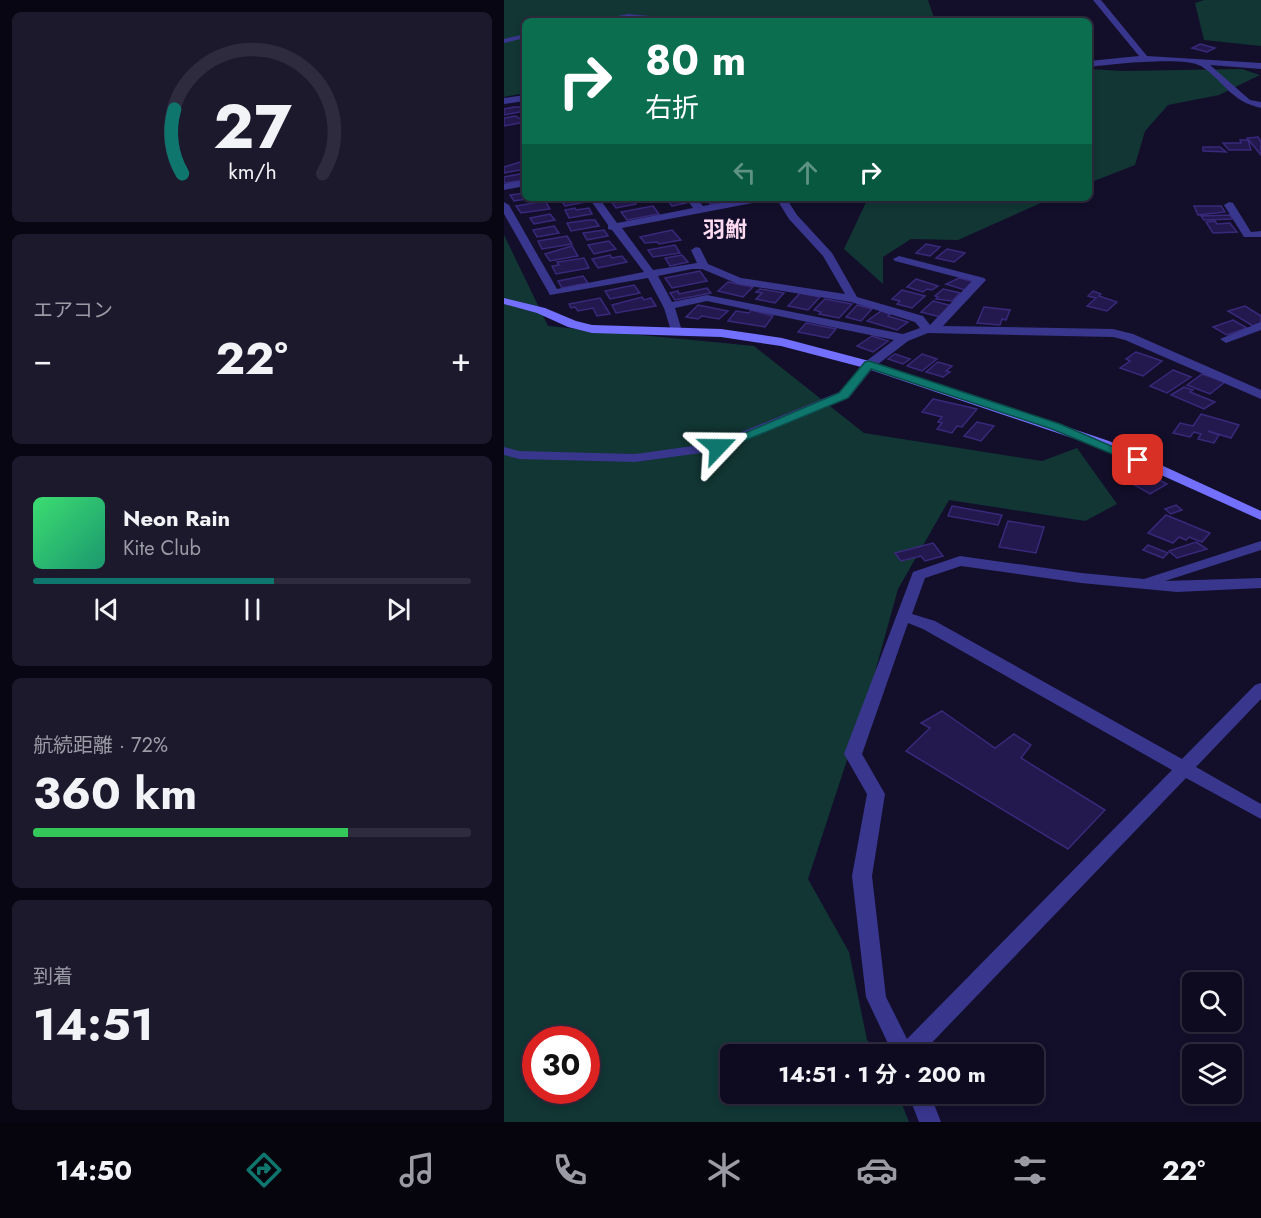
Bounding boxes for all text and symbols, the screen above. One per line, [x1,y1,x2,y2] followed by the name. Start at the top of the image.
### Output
[645,30,746,91] text: 80 m
[546,42,624,120] icon: right
[213,81,292,171] text: 27
[645,88,699,127] text: 右折
[228,156,276,187] text: km/h
[728,156,761,189] icon: left
[791,156,824,189] icon: ahead
[854,156,887,189] icon: right
[703,213,747,245] district label: 羽鮒
[33,296,113,325] text: エアコン
[215,326,288,391] text: 22°
[33,336,52,383] text: −
[451,336,471,383] text: +
[686,415,750,479] position arrow
[1112,434,1163,485] pin
[1121,443,1154,476] icon: arrive
[123,502,230,534] text: Neon Rain
[123,534,201,563] text: Kite Club
[90,593,123,626] icon: previous
[236,593,269,626] icon: pause
[382,593,415,626] icon: next
[33,731,168,760] text: 航続距離 · 72%
[33,761,197,826] text: 360 km
[33,962,73,991] text: 到着
[1182,972,1242,1104] map controls
[1182,972,1242,1032] button: search
[33,992,154,1057] text: 14:51
[522,1026,600,1104] speed limit sign: 30
[1182,1044,1242,1104] button: layers
[778,1058,986,1090] text: 14:51 · 1 分 · 200 m
[243,1149,285,1191] icon: directions
[396,1149,438,1191] icon: music
[549,1149,591,1191] icon: phone
[703,1149,745,1191] icon: climate
[856,1149,898,1191] icon: car
[1009,1149,1051,1191] icon: filters
[56,1151,132,1190] text: 14:50
[1162,1151,1205,1190] text: 22°

